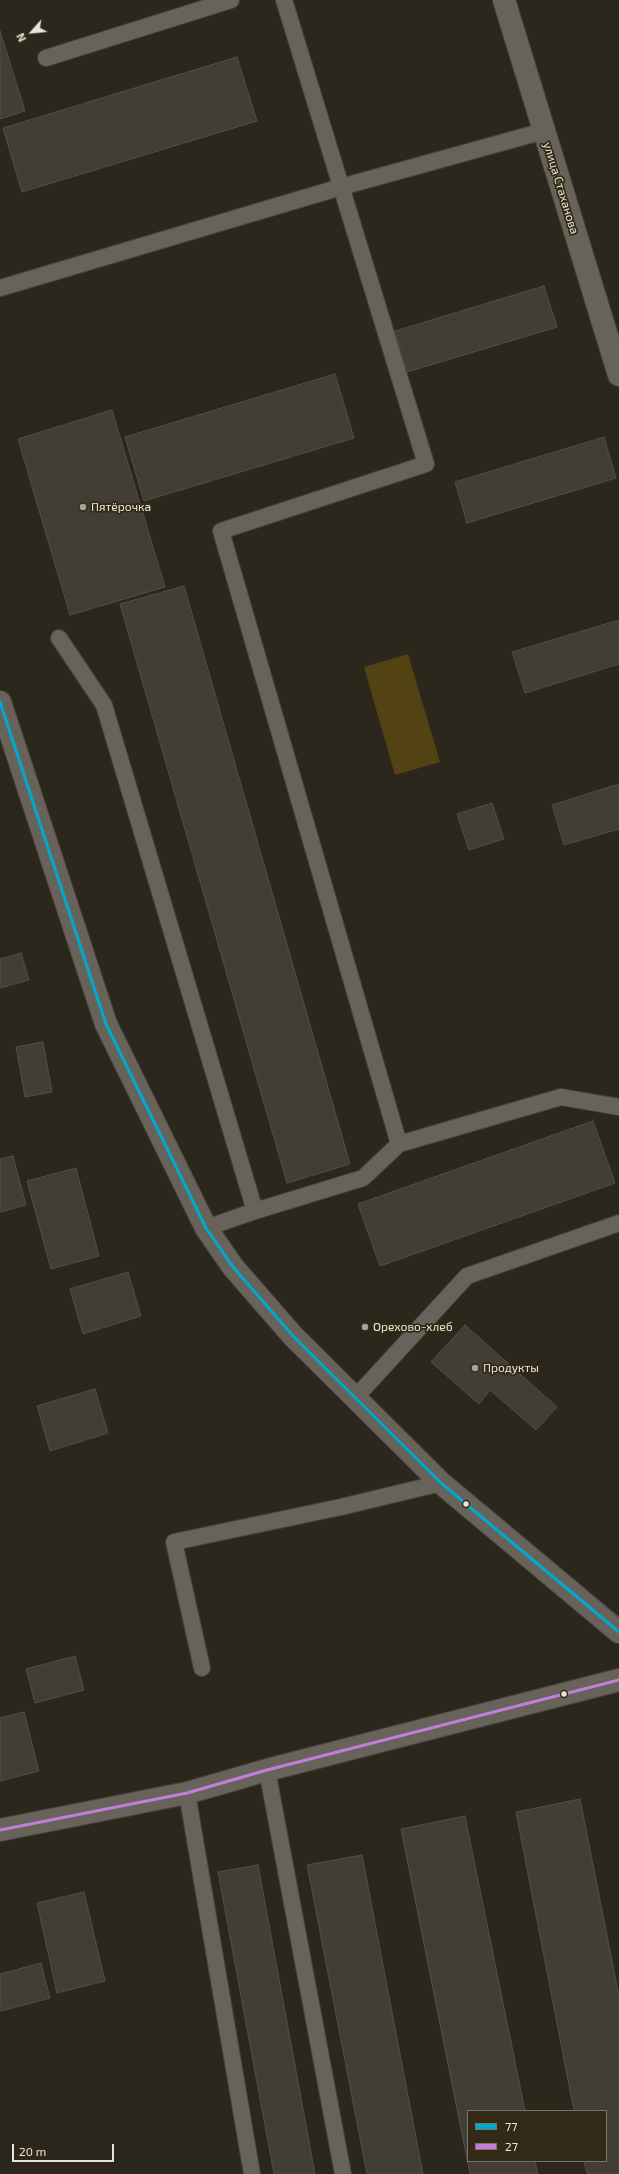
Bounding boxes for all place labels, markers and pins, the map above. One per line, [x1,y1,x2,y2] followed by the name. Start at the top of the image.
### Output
[91,500,151,514] place label: Пятёрочка
[78,502,88,512] marker: Пятёрочка
[373,1320,453,1334] place label: Орехово-хлеб
[360,1322,370,1332] marker: Орехово-хлеб
[483,1361,539,1375] place label: Продукты
[470,1363,480,1373] marker: Продукты
[461,1499,471,1509] unlabelled marker
[559,1689,569,1699] unlabelled marker

